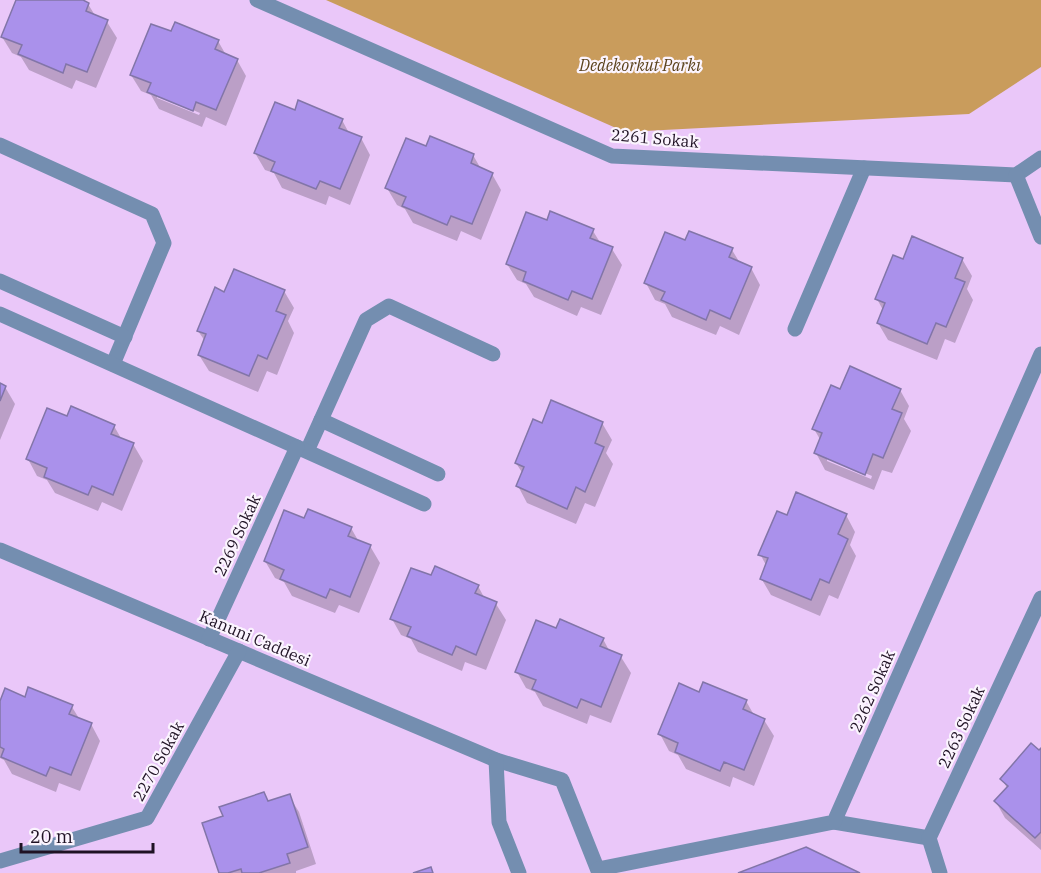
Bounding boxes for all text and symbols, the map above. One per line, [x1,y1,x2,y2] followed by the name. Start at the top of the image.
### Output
[578,55,701,75] park label: Dedekorkut Parkı
[610,124,700,152] street label: 2261 Sokak
[209,490,265,579] street label: 2269 Sokak
[196,606,314,670] street label: Kanuni Caddesi
[845,646,899,735] street label: 2262 Sokak
[933,682,989,771] street label: 2263 Sokak
[128,717,188,804] street label: 2270 Sokak
[21,816,153,854] scale bar
[30,825,73,848] text: 20 m

